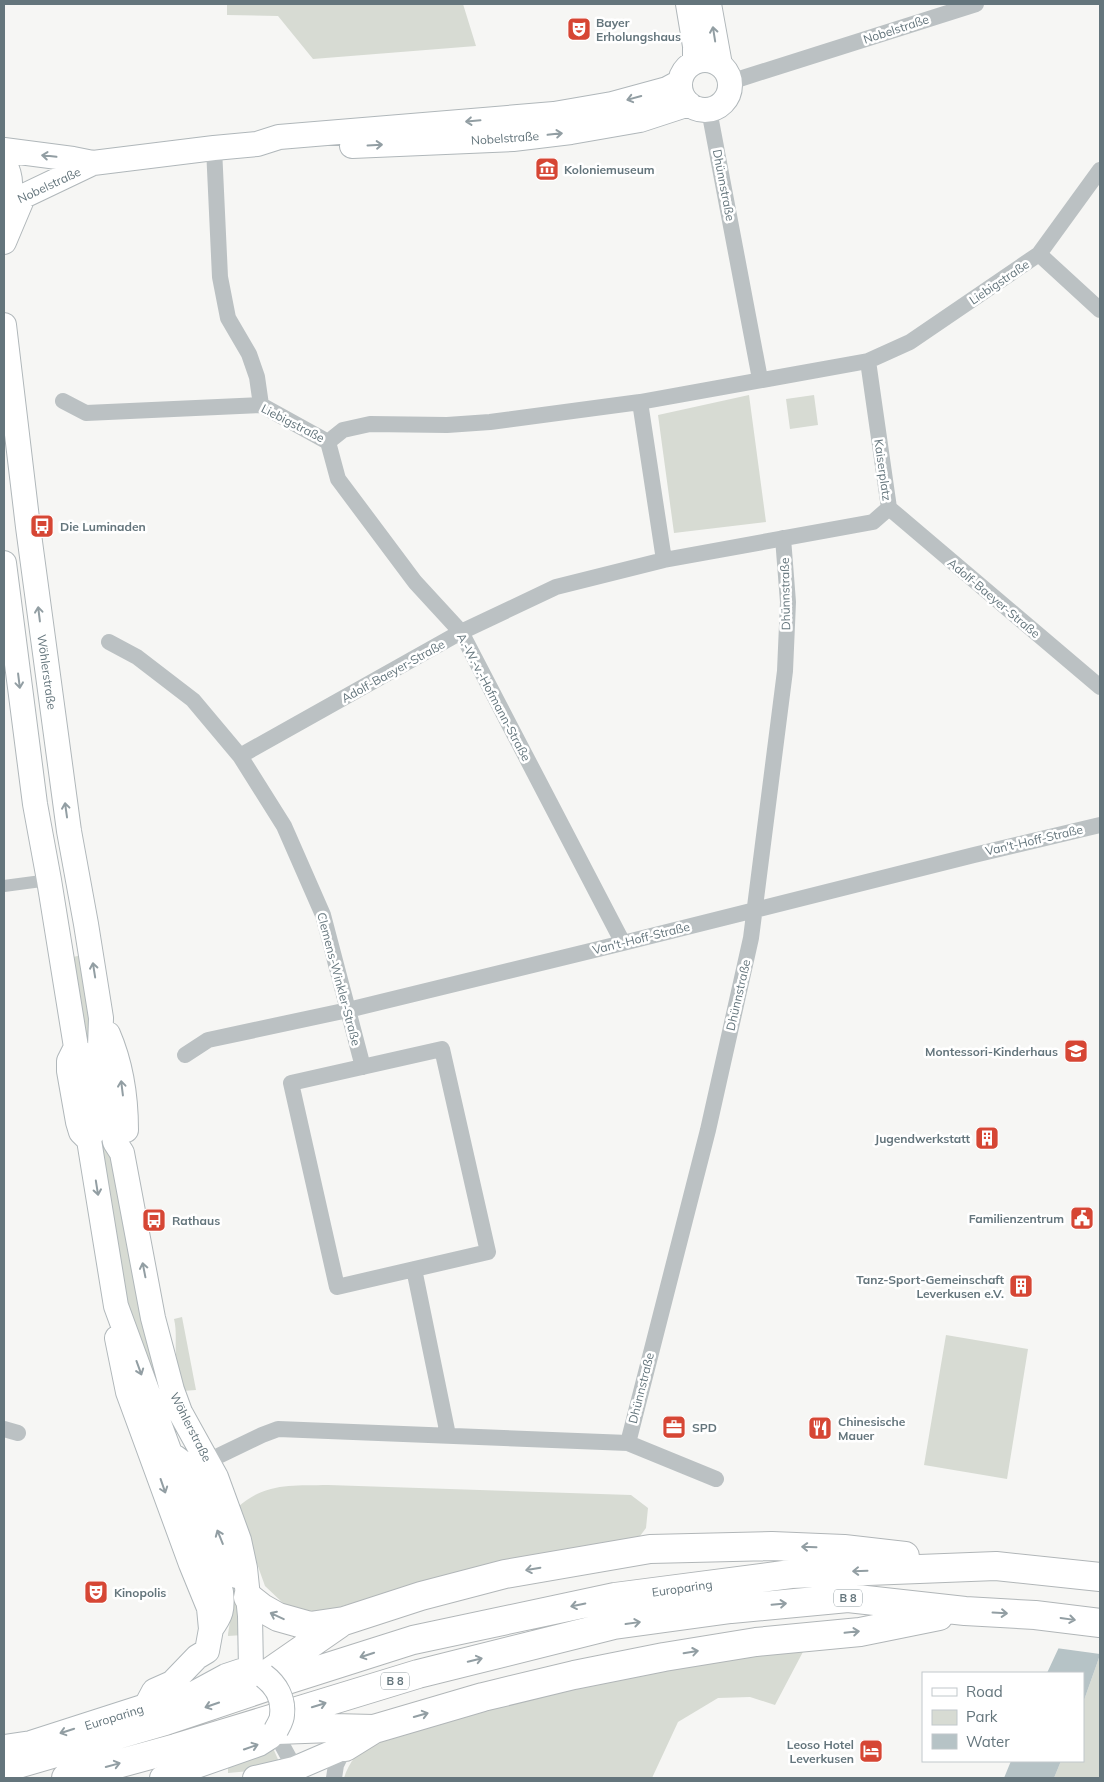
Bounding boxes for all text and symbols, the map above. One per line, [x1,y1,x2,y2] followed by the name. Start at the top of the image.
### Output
[861,11,931,47] street label: Nobelstraße
[596,15,681,44] place label: Bayer Erholungshaus
[566,16,592,42] theatre icon: Bayer Erholungshaus
[709,27,719,43] one-way arrow
[626,93,642,103] one-way arrow
[466,116,482,126] one-way arrow
[470,128,540,148] street label: Nobelstraße
[547,129,563,139] one-way arrow
[367,141,383,150] one-way arrow
[710,148,738,222] street label: Dhünnstraße
[41,151,57,161] one-way arrow
[534,156,560,182] museum icon: Koloniemuseum
[564,162,655,177] place label: Koloniemuseum
[15,164,83,206] street label: Nobelstraße
[966,257,1032,307] street label: Liebigstraße
[259,401,327,445] street label: Liebigstraße
[871,438,895,502] street label: Kaiserplatz
[29,513,55,539] bus stop icon: Die Luminaden
[60,519,146,534] place label: Die Luminaden
[945,555,1043,641] street label: Adolf-Baeyer-Straße
[777,558,793,630] street label: Dhünnstraße
[34,607,44,623] one-way arrow
[454,630,534,764] street label: A.-W.-v.-Hofmann-Straße
[34,633,60,711] street label: Wöhlerstraße
[339,636,447,706] street label: Adolf-Baeyer-Straße
[14,672,24,688] one-way arrow
[60,803,70,819] one-way arrow
[984,821,1084,859] street label: Van't-Hoff-Straße
[314,911,364,1047] street label: Clemens-Winkler-Straße
[591,919,691,957] street label: Van't-Hoff-Straße
[723,958,753,1032] street label: Dhünnstraße
[88,963,98,979] one-way arrow
[1063,1038,1089,1064] school or university icon: Montessori-Kinderhaus
[925,1044,1058,1059] place label: Montessori-Kinderhaus
[117,1080,127,1096] one-way arrow
[974,1125,1000,1151] building icon: Jugendwerkstatt
[875,1131,970,1146] place label: Jugendwerkstatt
[92,1180,102,1196] one-way arrow
[1069,1205,1095,1231] public building icon: Familienzentrum
[141,1207,167,1233] bus stop icon: Rathaus
[969,1211,1064,1226] place label: Familienzentrum
[172,1213,220,1228] place label: Rathaus
[138,1262,148,1278] one-way arrow
[856,1272,1004,1301] place label: Tanz-Sport-Gemeinschaft Leverkusen e.V.
[1008,1273,1034,1299] building icon: Tanz-Sport-Gemeinschaft Leverkusen e.V.
[625,1351,657,1425] street label: Dhünnstraße
[135,1359,144,1375] one-way arrow
[167,1390,215,1464] street label: Wöhlerstraße
[661,1414,687,1440] office icon: SPD
[838,1414,906,1443] place label: Chinesische Mauer
[807,1415,833,1441] restaurant icon: Chinesische Mauer
[692,1420,717,1435] place label: SPD
[159,1478,168,1493] one-way arrow
[215,1530,224,1546] one-way arrow
[801,1543,817,1552] one-way arrow
[525,1565,541,1575] one-way arrow
[852,1566,868,1576] one-way arrow
[651,1576,713,1600] street label: Europaring
[83,1579,109,1605] theatre icon: Kinopolis
[114,1585,166,1600] place label: Kinopolis
[834,1590,862,1606] road number: B 8
[771,1600,787,1609] one-way arrow
[570,1601,586,1610] one-way arrow
[992,1608,1008,1617] one-way arrow
[270,1611,285,1620] one-way arrow
[1059,1614,1075,1624] one-way arrow
[625,1617,641,1627] one-way arrow
[844,1628,860,1637] one-way arrow
[683,1647,699,1657] one-way arrow
[359,1650,375,1660] one-way arrow
[467,1655,483,1664] one-way arrow
[381,1672,409,1690] road number: B 8
[922,1672,1084,1762] legend
[966,1682,1003,1701] text: Road
[311,1700,327,1709] one-way arrow
[83,1701,145,1733] street label: Europaring
[205,1701,221,1711] one-way arrow
[966,1707,998,1726] text: Park
[413,1710,429,1720] one-way arrow
[59,1727,75,1737] one-way arrow
[966,1732,1010,1751] text: Water
[787,1737,854,1766] place label: Leoso Hotel Leverkusen
[858,1738,884,1764] hotel icon: Leoso Hotel Leverkusen
[243,1741,259,1751] one-way arrow
[104,1760,120,1770] one-way arrow

